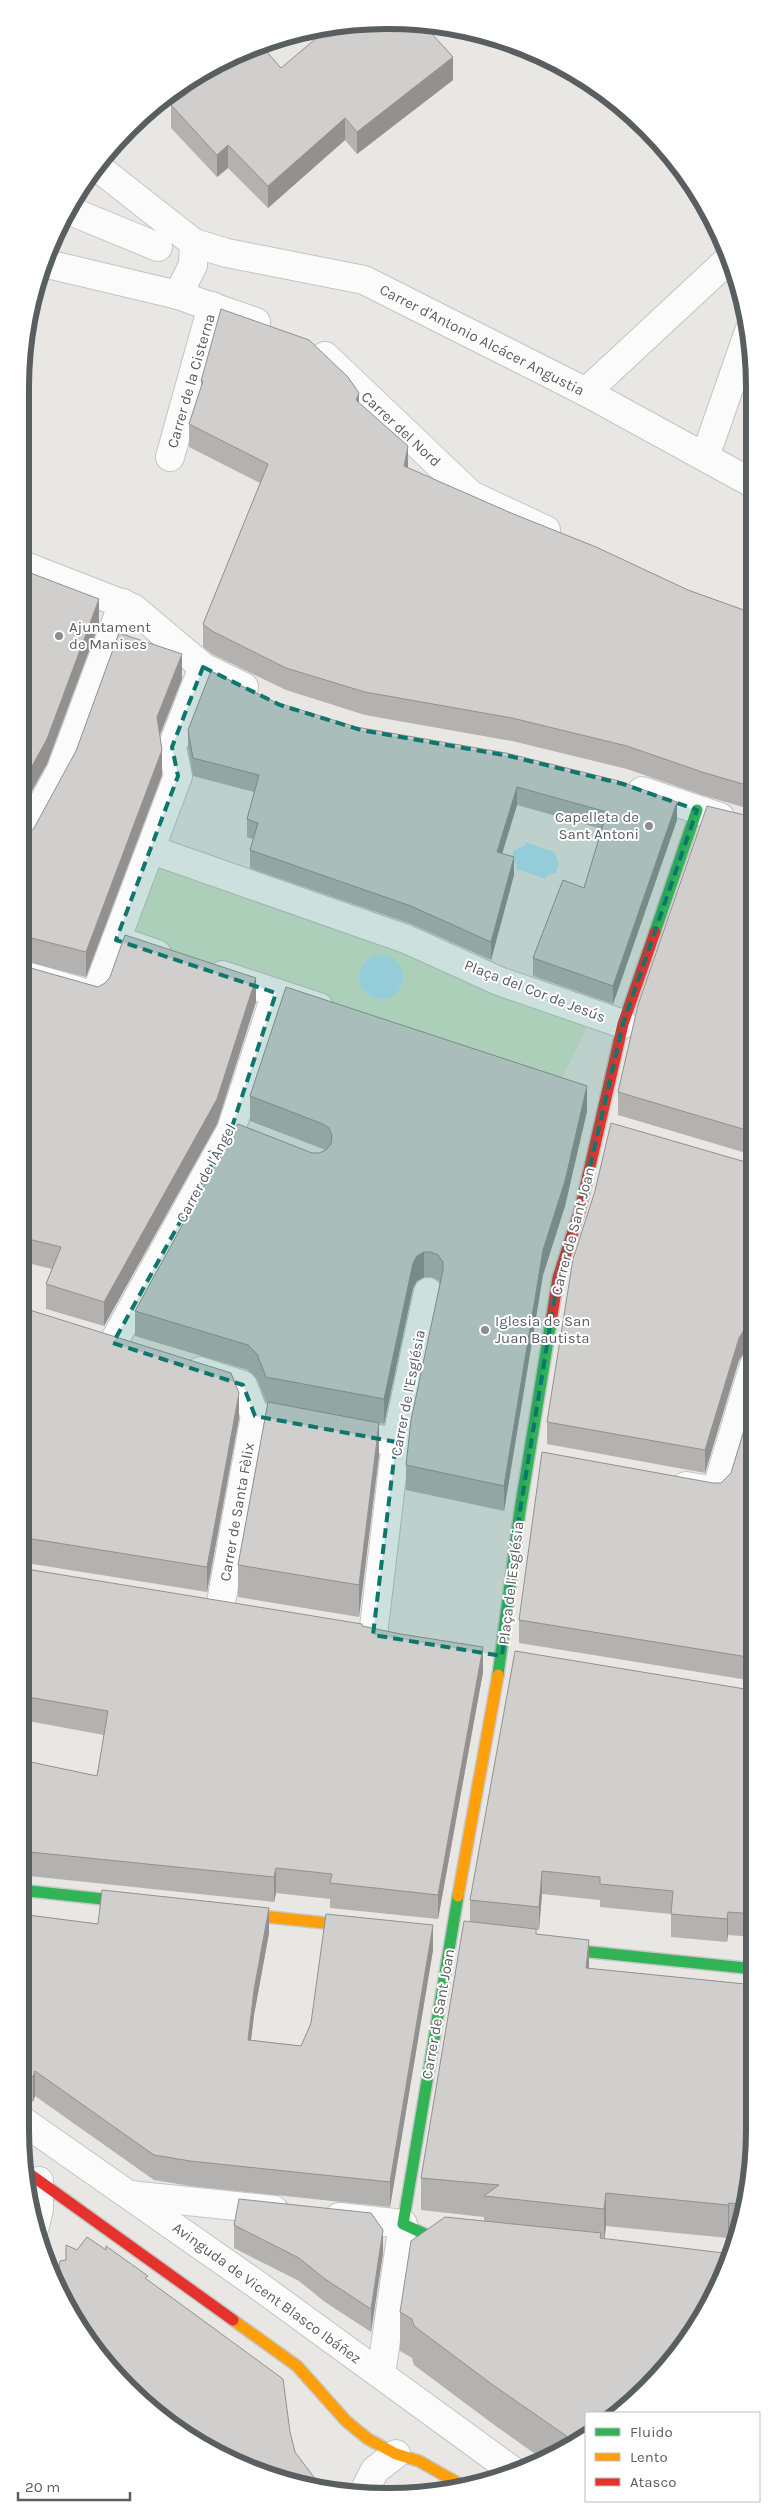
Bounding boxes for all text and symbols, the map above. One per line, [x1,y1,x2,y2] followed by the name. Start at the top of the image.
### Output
[377,280,587,400] street label: Carrer d'Antonio Alcácer Angustia
[163,312,219,450] street label: Carrer de la Cisterna
[358,388,444,470] street label: Carrer del Nord
[69,618,151,653] place label: Ajuntament de Manises
[53,630,65,642] marker: Ajuntament de Manises
[555,808,639,843] place label: Capelleta de Sant Antoni
[643,820,655,832] marker: Capelleta de Sant Antoni
[462,956,608,1026] street label: Plaça del Cor de Jesús
[172,1120,240,1226] street label: Carrer de l'Àngel
[547,1165,599,1297] street label: Carrer de Sant Joan
[495,1312,590,1347] place label: Iglesia de San Juan Bautista
[479,1324,491,1336] marker: Iglesia de San Juan Bautista
[387,1328,429,1458] street label: Carrer de l'Església
[216,1441,258,1583] street label: Carrer de Santa Fèlix
[495,1520,527,1646] street label: Plaça de l'Església
[418,1947,458,2081] street label: Carrer de Sant Joan
[169,2218,365,2368] street label: Avinguda de Vicent Blasco Ibáñez
[585,2412,760,2502] legend
[630,2423,673,2441] text: Fluido
[630,2448,668,2466] text: Lento
[18,2470,130,2502] scale bar
[630,2473,676,2491] text: Atasco
[25,2478,60,2496] text: 20 m

